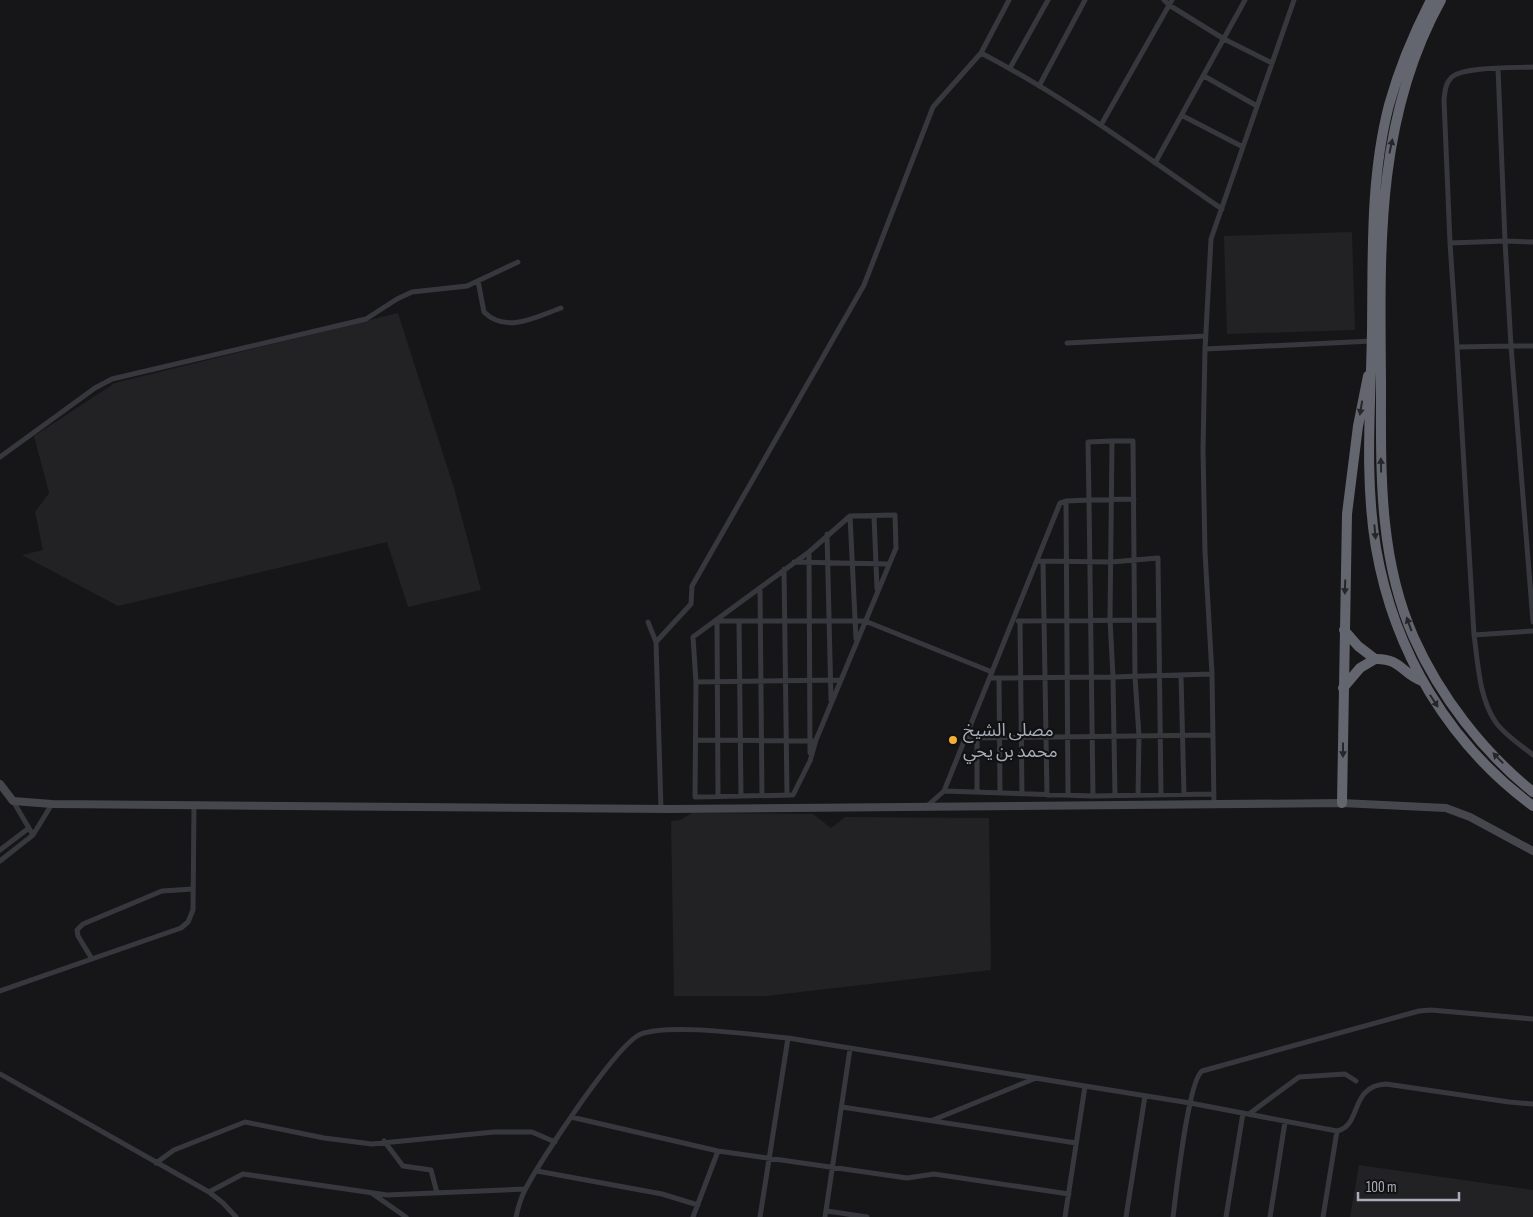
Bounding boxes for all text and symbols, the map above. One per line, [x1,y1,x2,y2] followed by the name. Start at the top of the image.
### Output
[1387,138,1395,153] one-way arrow
[1357,401,1365,417] one-way arrow
[1377,457,1385,473] one-way arrow
[1371,524,1379,540] one-way arrow
[1341,580,1349,596] one-way arrow
[1405,616,1413,631] one-way arrow
[1429,694,1438,707] one-way arrow
[963,720,1058,764] place label: مصلى الشيخ محمد بن يحي
[947,734,959,746] marker: مصلى الشيخ محمد بن يحي
[1338,742,1346,758] one-way arrow
[1492,753,1504,765] one-way arrow
[1358,1170,1459,1202] scale bar
[1366,1178,1397,1197] text: 100 m

